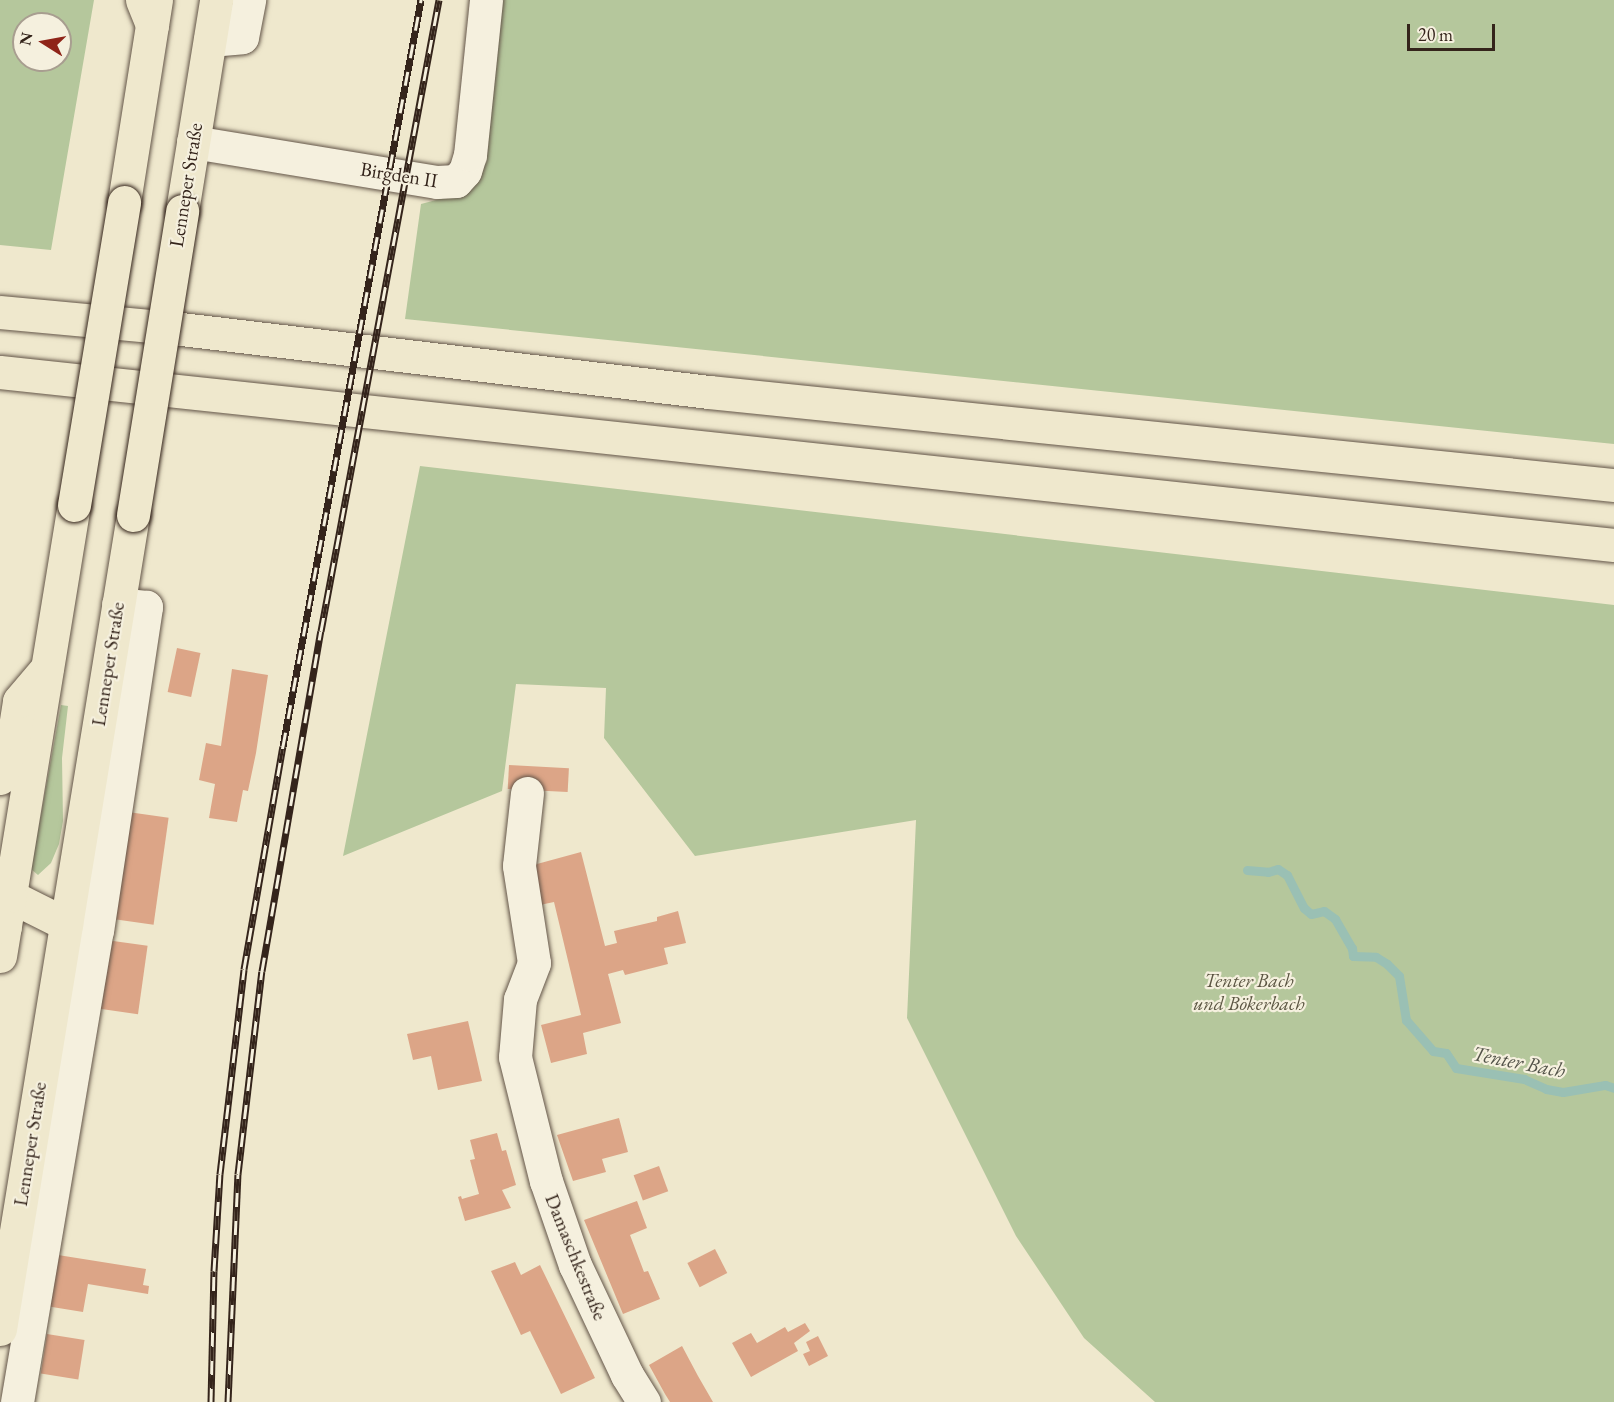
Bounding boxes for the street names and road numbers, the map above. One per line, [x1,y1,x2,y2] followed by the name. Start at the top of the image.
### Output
[164,121,208,249] street label: Lenneper Straße
[359,157,439,193] street label: Birgden II
[86,600,130,728] street label: Lenneper Straße
[8,1080,52,1208] street label: Lenneper Straße
[540,1190,612,1324] street label: Damaschkestraße

